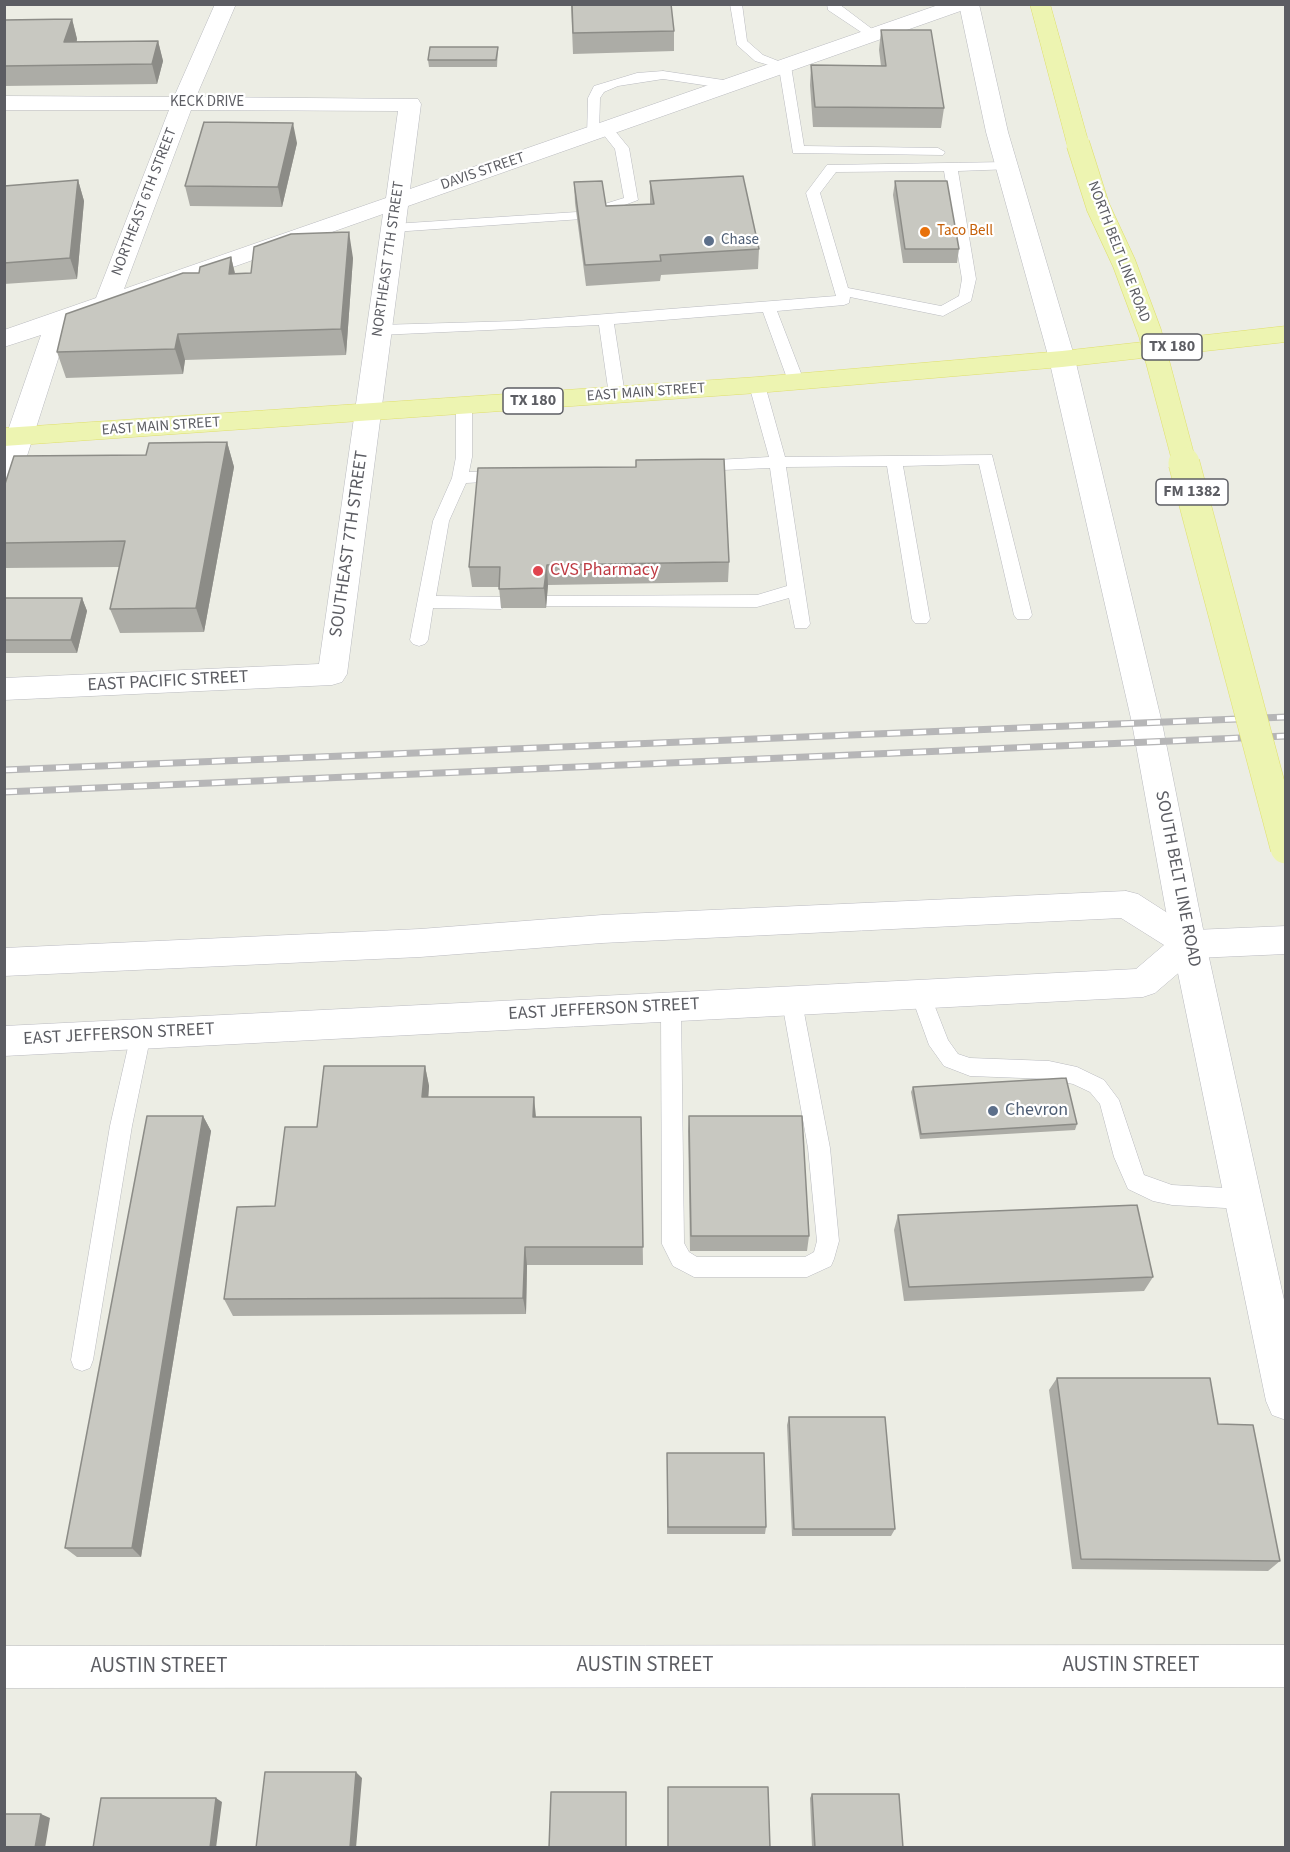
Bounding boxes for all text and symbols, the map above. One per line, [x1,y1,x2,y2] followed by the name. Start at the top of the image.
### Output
[170,94,244,112] street label: KECK DRIVE
[108,125,182,279] street label: NORTHEAST 6TH STREET
[439,149,527,195] street label: DAVIS STREET
[1083,179,1153,325] street label: NORTH BELT LINE ROAD
[369,180,409,338] street label: NORTHEAST 7TH STREET
[937,223,993,241] place label: Taco Bell
[918,225,932,239] marker: Taco Bell
[721,232,759,250] place label: Chase
[702,234,716,248] marker: Chase
[1142,334,1202,360] road number: TX 180
[586,380,706,406] street label: EAST MAIN STREET
[503,388,563,414] road number: TX 180
[101,414,221,440] street label: EAST MAIN STREET
[326,449,374,639] street label: SOUTHEAST 7TH STREET
[1156,479,1228,505] road number: FM 1382
[550,560,659,582] place label: CVS Pharmacy
[531,564,545,578] marker: CVS Pharmacy
[87,667,249,697] street label: EAST PACIFIC STREET
[1149,789,1205,969] street label: SOUTH BELT LINE ROAD
[508,994,700,1026] street label: EAST JEFFERSON STREET
[23,1019,215,1051] street label: EAST JEFFERSON STREET
[1005,1100,1068,1122] place label: Chevron
[986,1104,1000,1118] marker: Chevron
[576,1653,714,1679] street label: AUSTIN STREET
[1062,1653,1200,1679] street label: AUSTIN STREET
[90,1654,228,1680] street label: AUSTIN STREET

